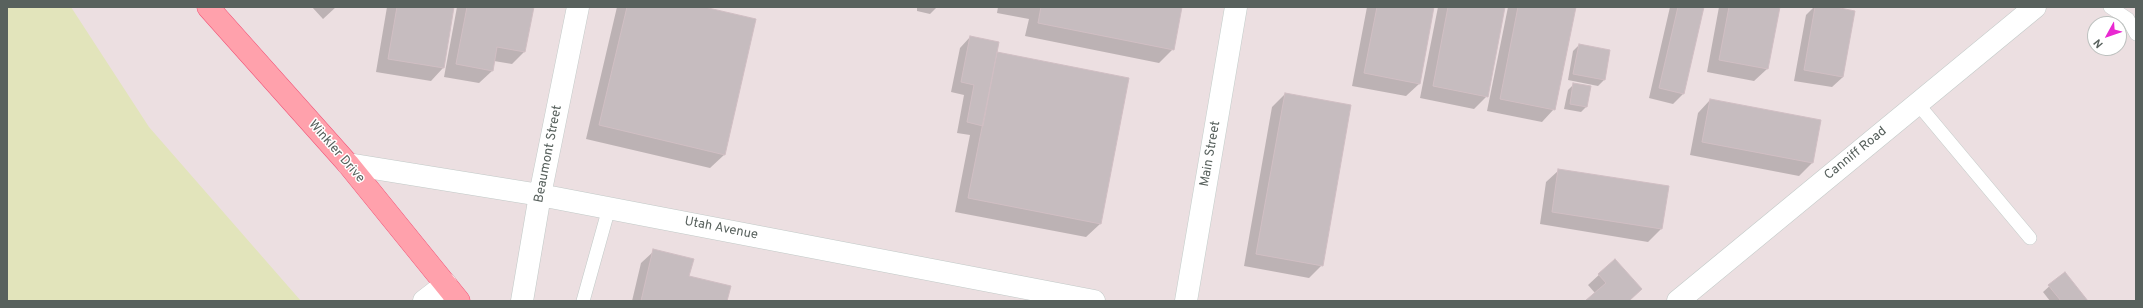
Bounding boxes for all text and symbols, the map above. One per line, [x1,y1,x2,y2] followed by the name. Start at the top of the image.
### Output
[2087,16,2127,56] north arrow
[2091,36,2106,51] text: N
[532,104,566,204] street label: Beaumont Street
[305,117,367,187] street label: Winkler Drive
[1198,120,1224,188] street label: Main Street
[1822,124,1890,184] street label: Canniff Road
[683,214,759,244] street label: Utah Avenue

